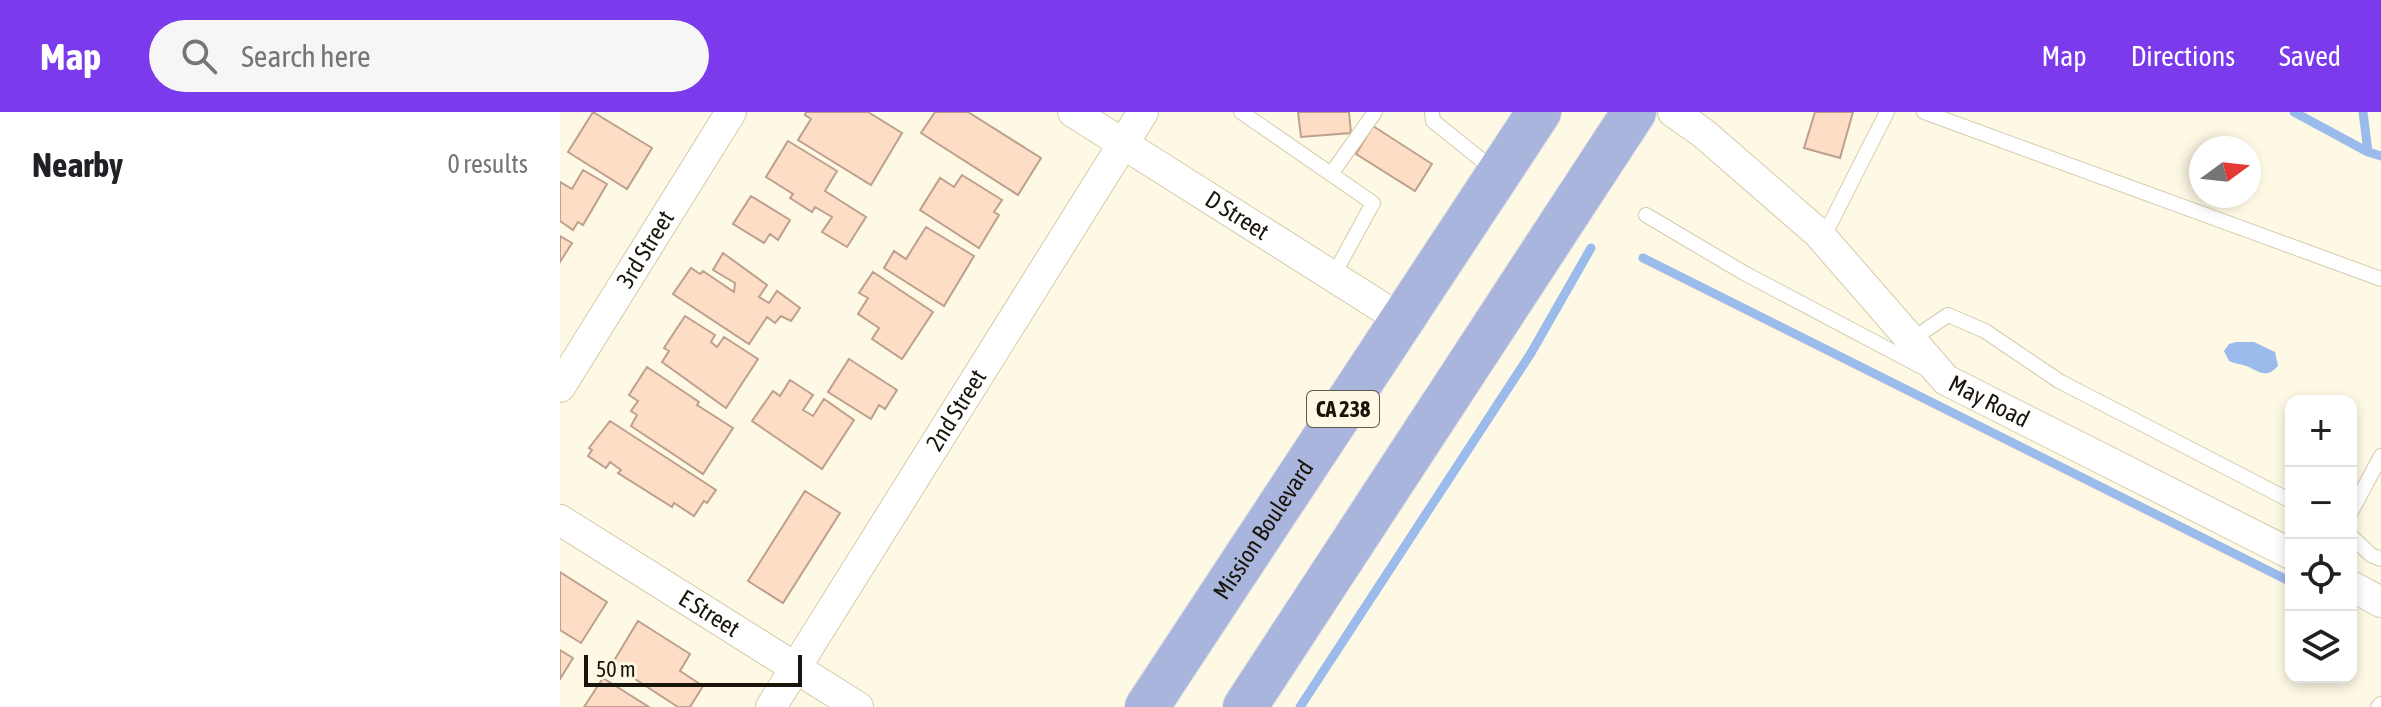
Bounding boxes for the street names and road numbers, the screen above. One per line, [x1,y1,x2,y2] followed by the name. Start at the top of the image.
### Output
[1201,185,1274,245] street label: D Street
[611,206,679,293] street label: 3rd Street
[921,364,992,455] street label: 2nd Street
[1945,370,2034,433] street label: May Road
[1307,391,1379,427] road number: CA 238
[1208,455,1319,604] street label: Mission Boulevard
[674,584,745,642] street label: E Street

